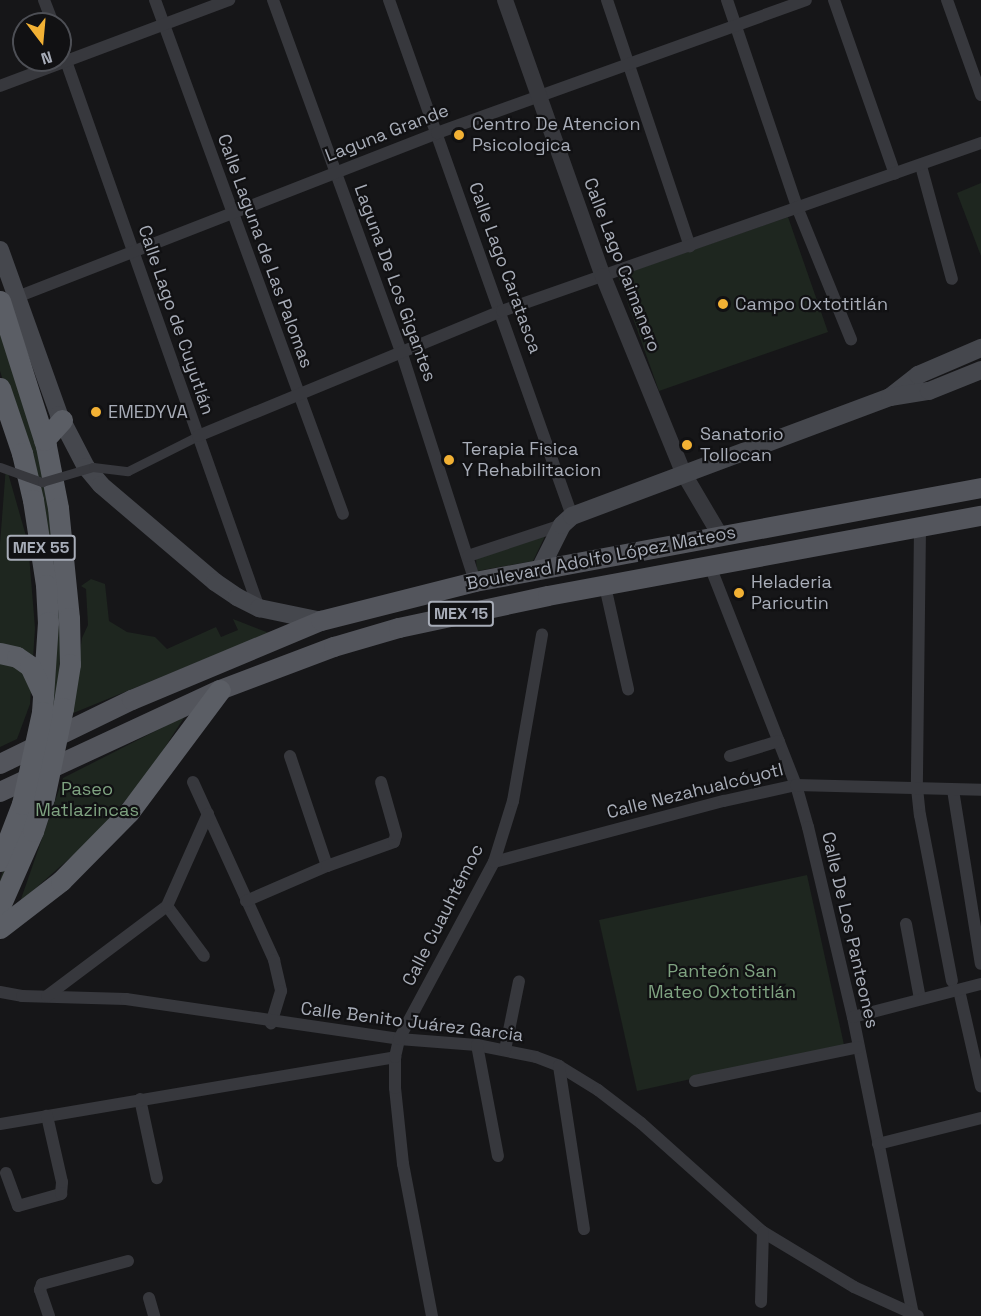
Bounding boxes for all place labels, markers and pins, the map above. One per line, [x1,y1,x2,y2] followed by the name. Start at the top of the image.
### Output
[472,114,641,156] place label: Centro De Atencion Psicologica
[450,126,468,144] marker: Centro De Atencion Psicologica
[735,293,888,315] place label: Campo Oxtotitlán
[716,297,730,311] marker: Campo Oxtotitlán
[108,401,188,423] place label: EMEDYVA
[89,405,103,419] marker: EMEDYVA
[700,424,784,466] place label: Sanatorio Tollocan
[678,436,696,454] marker: Sanatorio Tollocan
[462,439,601,482] place label: Terapia Fisica Y Rehabilitacion
[440,451,458,469] marker: Terapia Fisica Y Rehabilitacion
[751,572,832,614] place label: Heladeria Paricutin
[732,586,746,600] marker: Heladeria Paricutin

